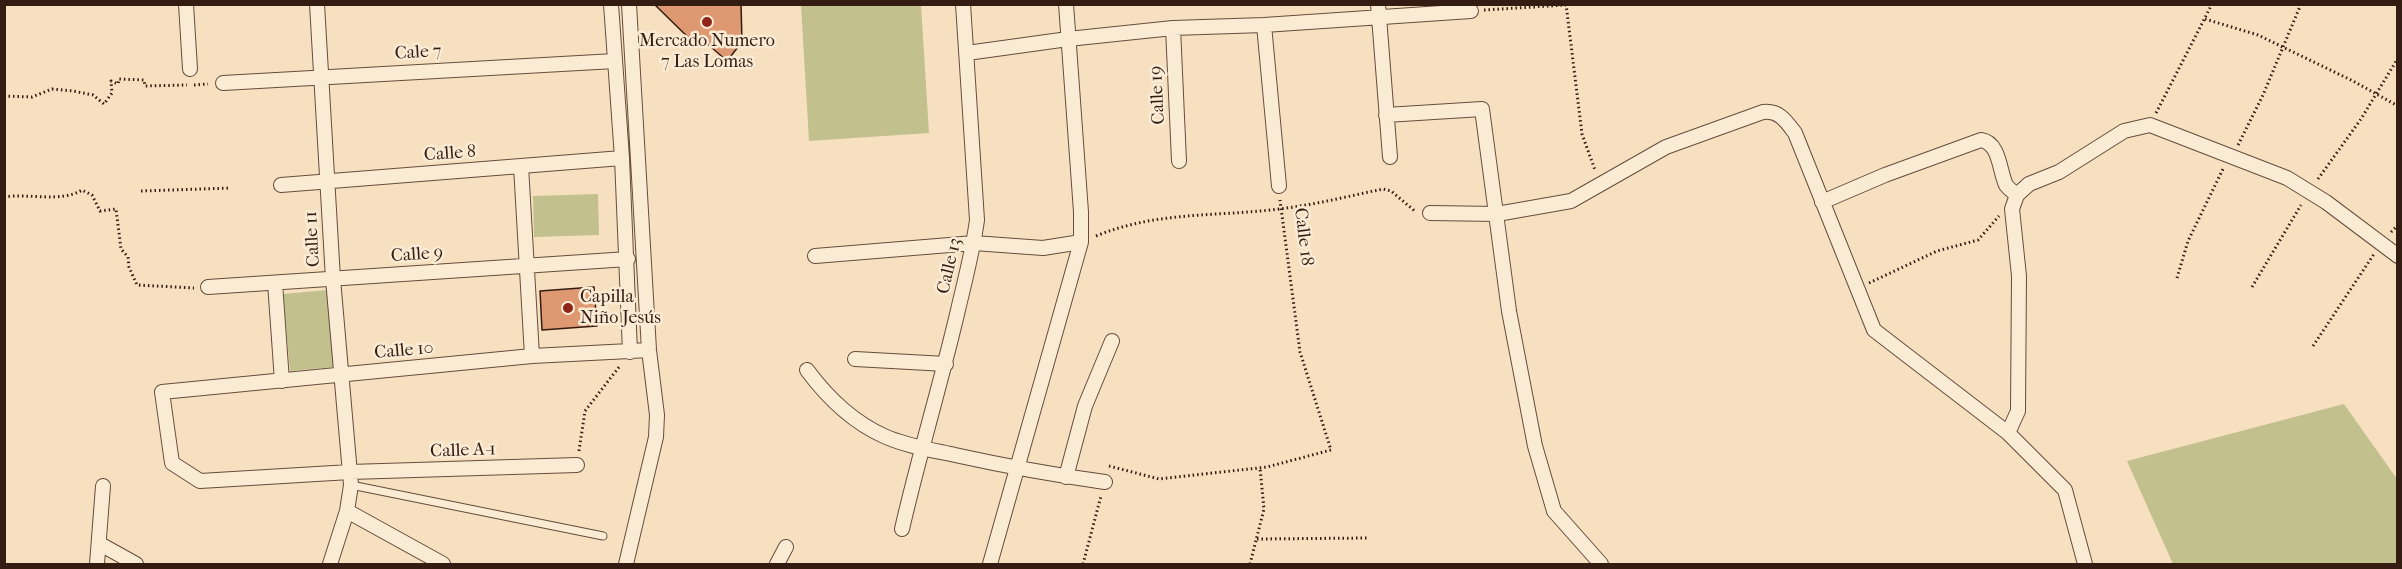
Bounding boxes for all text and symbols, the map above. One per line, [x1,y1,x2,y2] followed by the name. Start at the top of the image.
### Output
[700,15,714,29] marker: Mercado Numero 7 Las Lomas
[639,31,775,74] place label: Mercado Numero 7 Las Lomas
[394,41,442,65] street label: Cale 7
[1146,65,1170,125] street label: Calle 19
[423,141,477,167] street label: Calle 8
[1289,207,1317,267] street label: Calle 18
[301,211,325,267] street label: Calle 11
[933,236,967,296] street label: Calle 13
[390,242,444,268] street label: Calle 9
[580,287,661,330] place label: Capilla Niño Jesús
[561,301,575,315] marker: Capilla Niño Jesús
[374,338,434,364] street label: Calle 10
[430,439,496,463] street label: Calle A-1

